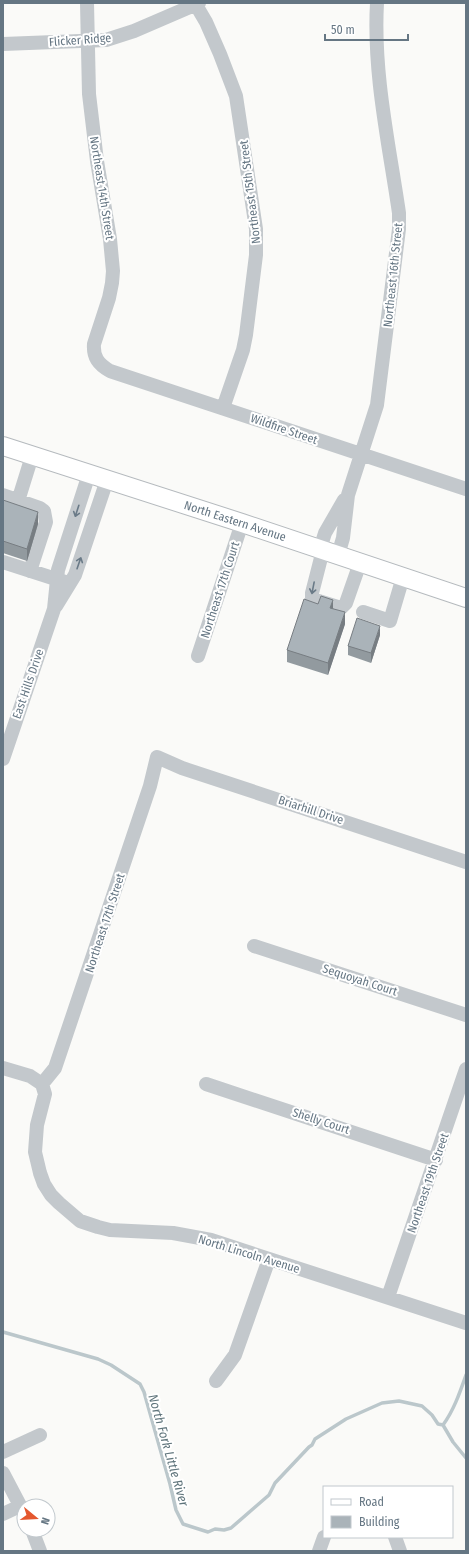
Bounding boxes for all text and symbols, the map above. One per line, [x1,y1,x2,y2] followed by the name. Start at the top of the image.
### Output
[325,16,408,42] scale bar
[331,23,355,37] text: 50 m
[48,31,112,49] street label: Flicker Ridge
[87,135,117,241] street label: Northeast 14th Street
[237,139,263,245] street label: Northeast 15th Street
[381,222,405,328] street label: Northeast 16th Street
[249,411,319,447] street label: Wildfire Street
[182,498,288,544] street label: North Eastern Avenue
[73,505,80,518] one-way arrow
[198,540,242,640] street label: Northeast 17th Court
[76,557,83,570] one-way arrow
[309,581,317,594] one-way arrow
[9,647,47,721] street label: East Hills Drive
[277,793,345,827] street label: Briarhill Drive
[82,871,128,974] street label: Northeast 17th Street
[321,961,399,999] street label: Sequoyah Court
[291,1105,351,1137] street label: Shelly Court
[404,1131,452,1235] street label: Northeast 19th Street
[197,1232,301,1276] street label: North Lincoln Avenue
[145,1392,192,1508] water label: North Fork Little River
[323,1486,453,1538] legend
[359,1495,384,1509] text: Road
[16,1498,56,1538] north arrow
[359,1515,400,1529] text: Building
[38,1516,52,1526] text: N

